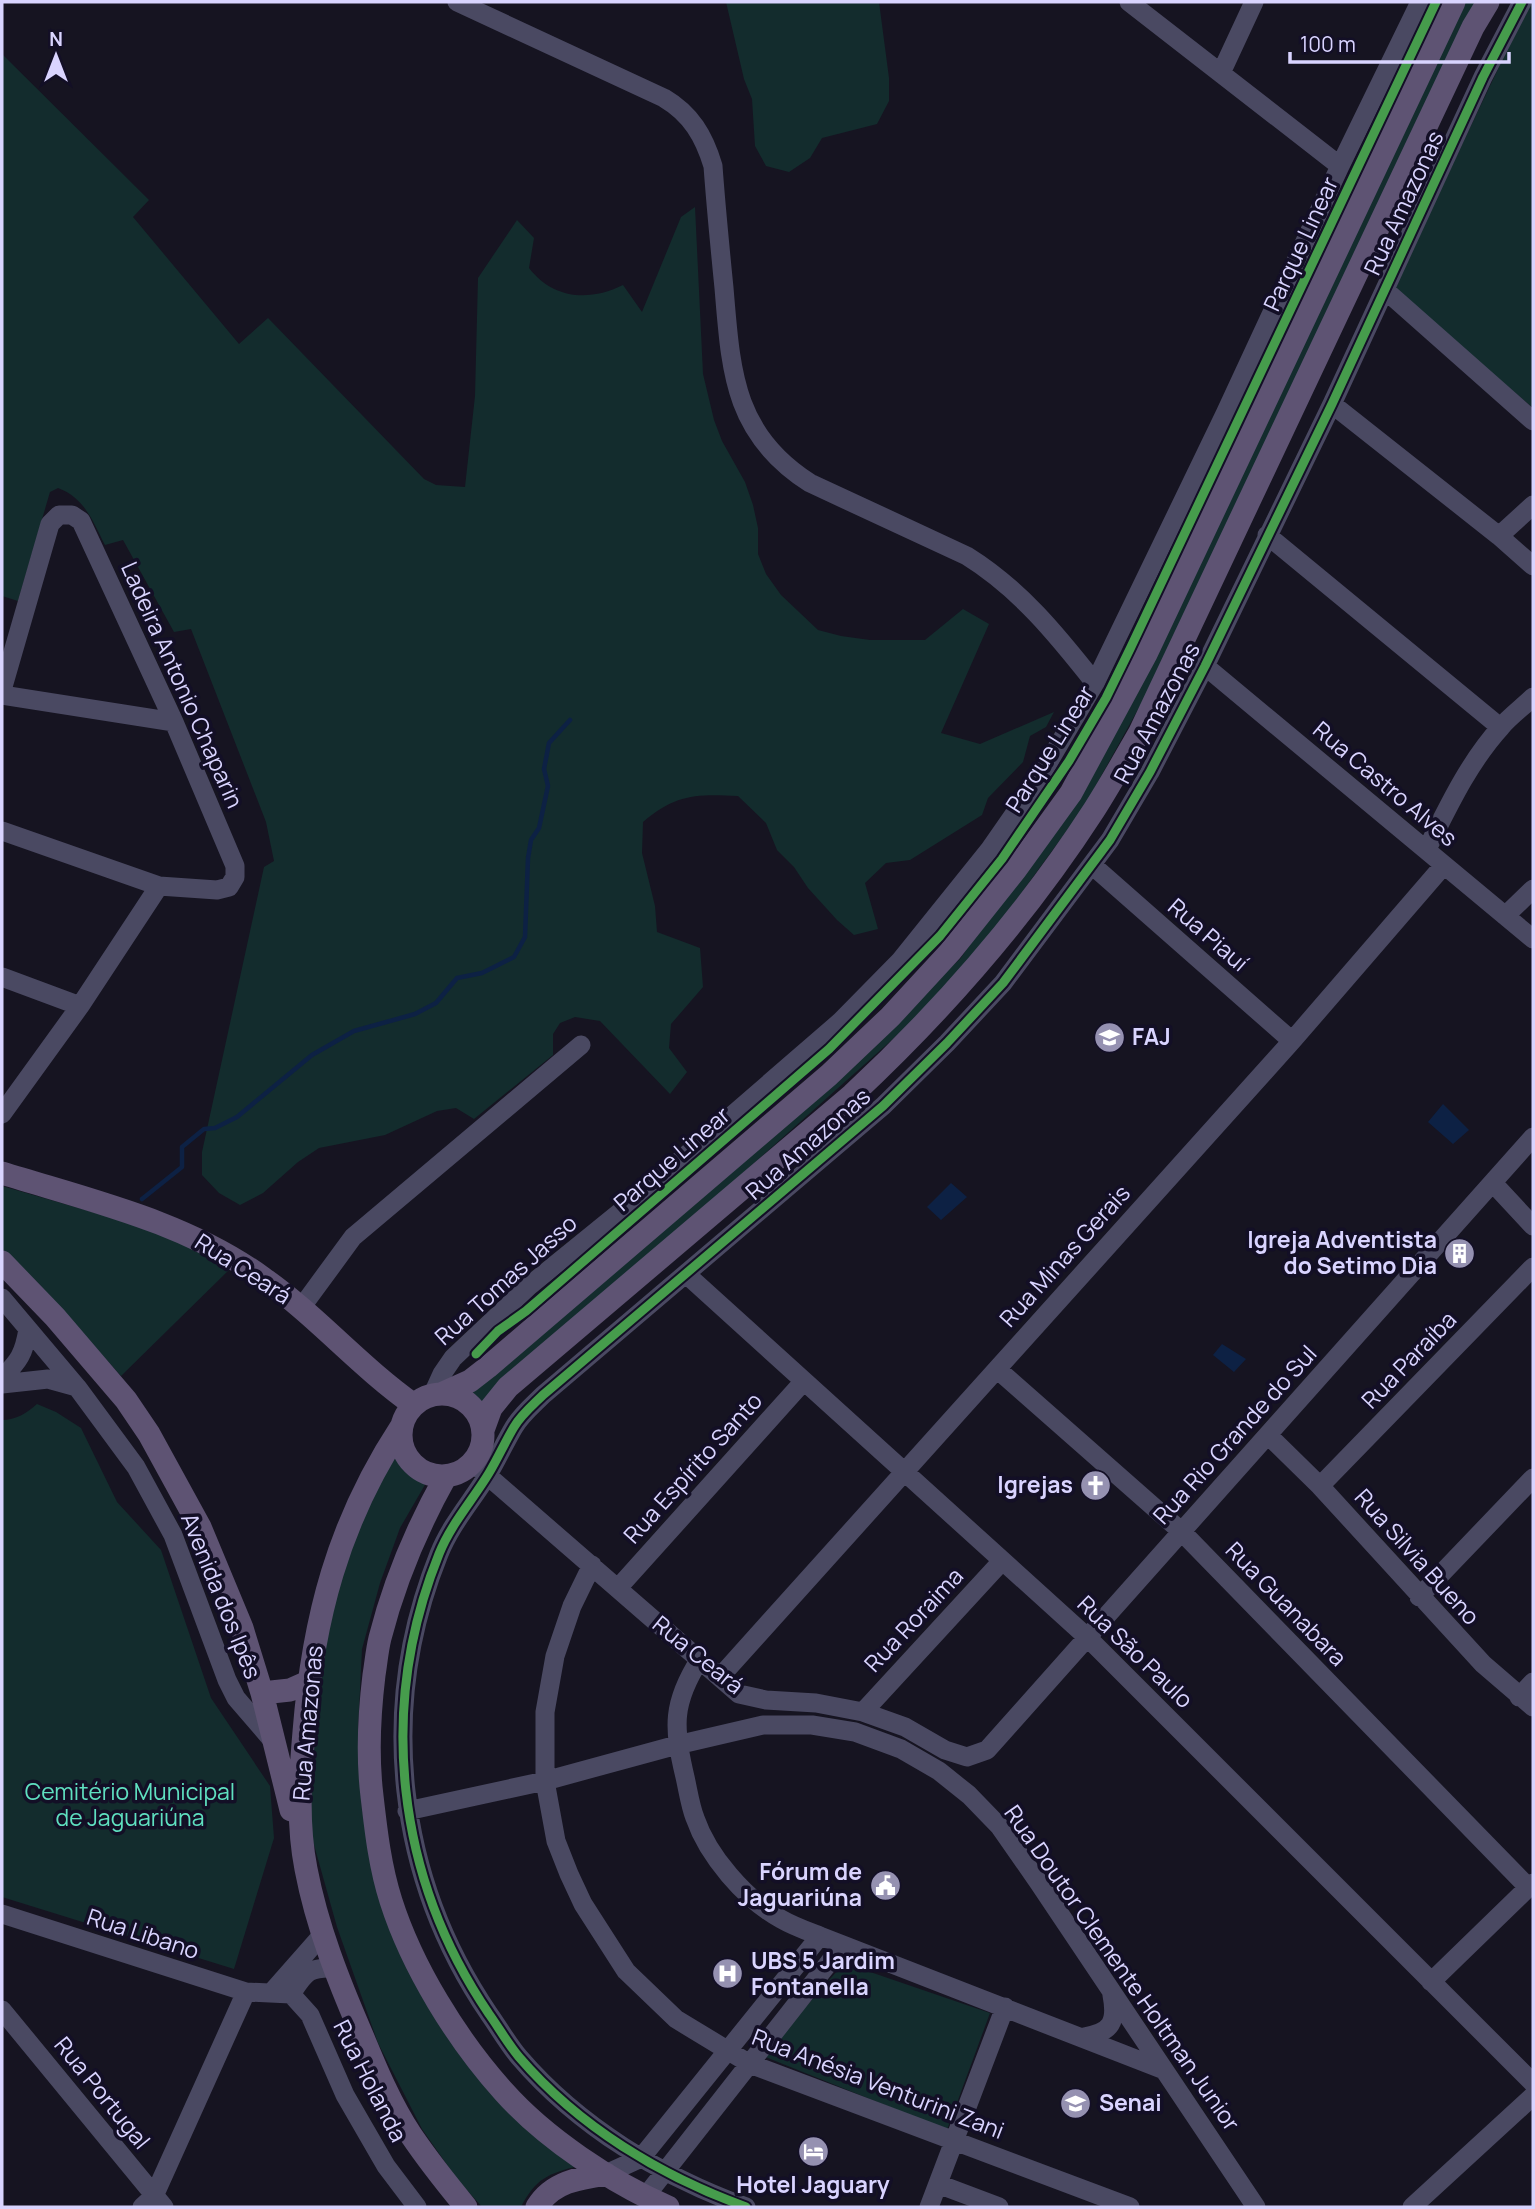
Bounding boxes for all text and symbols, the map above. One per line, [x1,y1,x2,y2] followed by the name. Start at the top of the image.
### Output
[21,21,91,91] north arrow
[1290,21,1509,65] scale bar
[49,26,63,52] text: N
[1300,30,1356,58] text: 100 m
[1356,125,1451,280] street label: Rua Amazonas
[1255,171,1345,316] street label: Parque Linear
[114,556,252,813] street label: Ladeira Antonio Chaparin
[1105,636,1207,789] street label: Rua Amazonas
[997,679,1101,818] street label: Parque Linear
[1307,713,1464,853] street label: Rua Castro Alves
[1162,890,1256,978] street label: Rua Piauí
[1092,1020,1126,1054] school or university icon: FAJ
[1132,1020,1171,1052] place label: FAJ
[738,1080,877,1206] street label: Rua Amazonas
[606,1099,736,1218] street label: Parque Linear
[992,1177,1137,1333] street label: Rua Minas Gerais
[427,1207,583,1352] street label: Rua Tomas Jasso
[1247,1223,1437,1281] place label: Igreja Adventista do Setimo Dia
[189,1225,298,1311] street label: Rua Ceará
[1443,1236,1477,1270] building icon: Igreja Adventista do Setimo Dia
[1354,1304,1463,1415] street label: Rua Paraíba
[1145,1338,1323,1531] street label: Rua Rio Grande do Sul
[616,1385,769,1550] street label: Rua Espírito Santo
[997,1468,1073,1500] place label: Igrejas
[1079,1468,1113,1502] church icon: Igrejas
[1348,1481,1487,1631] street label: Rua Silvia Bueno
[174,1508,270,1683] street label: Avenida dos Ipês
[1219,1534,1354,1673] street label: Rua Guanabara
[857,1560,970,1678] street label: Rua Roraima
[1071,1588,1201,1715] street label: Rua São Paulo
[646,1608,751,1701] street label: Rua Ceará
[284,1644,330,1802] street label: Rua Amazonas
[25,1775,235,1833] park label: Cemitério Municipal de Jaguariúna
[998,1798,1248,2137] street label: Rua Doutor Clemente Holtman Junior
[738,1855,862,1913] place label: Fórum de Jaguariúna
[868,1868,902,1902] public building icon: Fórum de Jaguariúna
[83,1900,204,1966] street label: Rua Libano
[751,1944,895,2002] place label: UBS 5 Jardim Fontanella
[711,1957,745,1991] hospital icon: UBS 5 Jardim Fontanella
[326,2014,415,2147] street label: Rua Holanda
[748,2020,1009,2146] street label: Rua Anésia Venturini Zani
[48,2029,158,2155] street label: Rua Portugal
[1059,2086,1093,2120] school or university icon: Senai
[1099,2086,1162,2118] place label: Senai
[796,2134,830,2168] hotel icon: Hotel Jaguary
[736,2168,890,2200] place label: Hotel Jaguary

